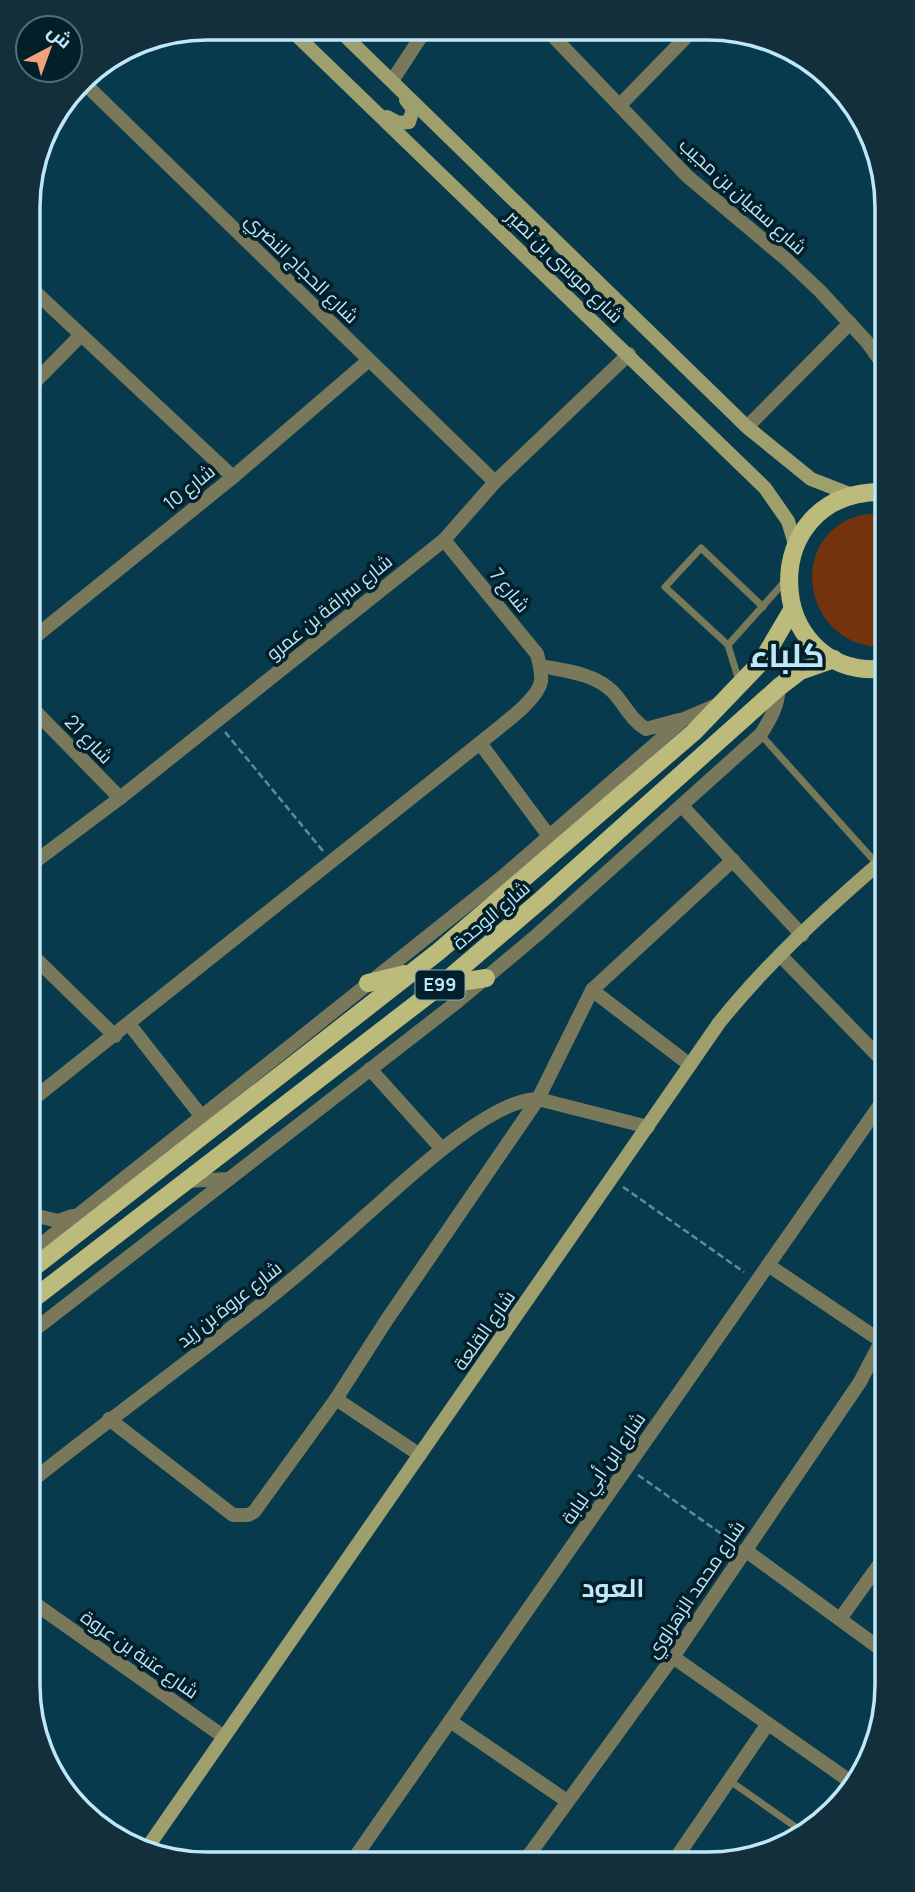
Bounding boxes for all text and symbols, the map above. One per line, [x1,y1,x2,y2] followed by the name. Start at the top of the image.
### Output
[14,14,84,84] north arrow
[42,18,78,54] text: ش
[673,132,812,261] street label: شارع سفيان بن مجيب
[500,203,629,329] street label: شارع موسى بن نصير
[238,207,364,330] street label: شارع الحجاج النضري
[158,458,221,517] street label: شارع 10
[260,548,398,667] street label: شارع سراقة بن عمرو
[483,562,536,618] street label: شارع 7
[750,632,824,677] district label: كلباء
[58,709,119,770] street label: شارع 21
[447,875,536,956] street label: شارع الوحدة
[416,970,464,1000] road number: E99
[171,1255,288,1354] street label: شارع عروة بن زيد
[447,1285,522,1376] street label: شارع القلعة
[555,1407,653,1530] street label: شارع ابن أبي لبابة
[639,1515,752,1664] street label: شارع محمد الزهراوي
[582,1569,644,1605] district label: العود
[75,1604,204,1705] street label: شارع عتبة بن عروة

